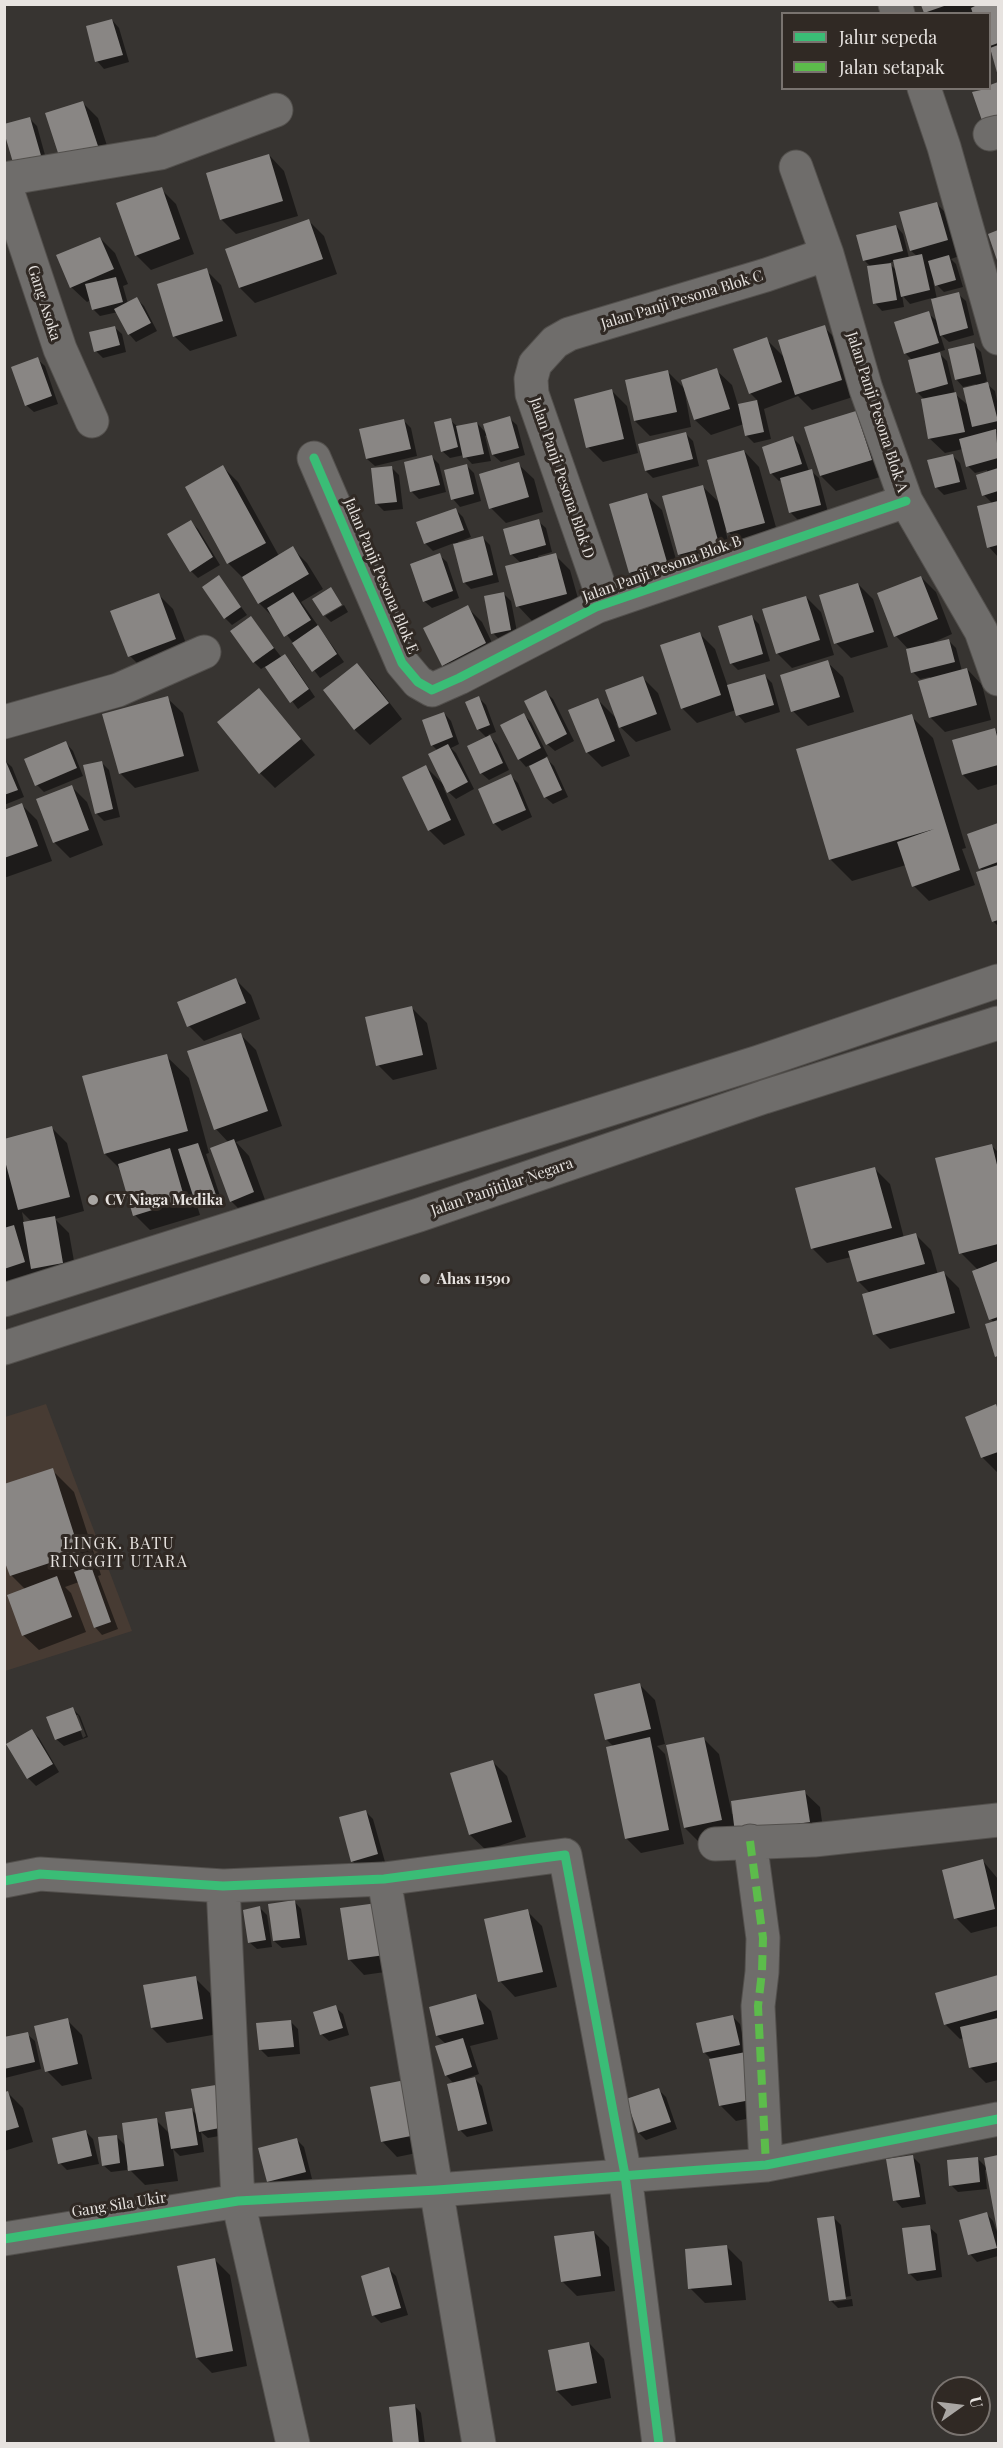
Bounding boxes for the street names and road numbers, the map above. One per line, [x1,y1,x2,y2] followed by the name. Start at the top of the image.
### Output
[23,263,65,343] street label: Gang Asoka
[599,267,765,333] street label: Jalan Panji Pesona Blok C
[843,329,911,495] street label: Jalan Panji Pesona Blok A
[526,395,598,561] street label: Jalan Panji Pesona Blok D
[340,495,422,657] street label: Jalan Panji Pesona Blok E
[580,532,744,606] street label: Jalan Panji Pesona Blok B
[429,1154,575,1220] street label: Jalan Panjitilar Negara
[70,2189,168,2221] street label: Gang Sila Ukir

